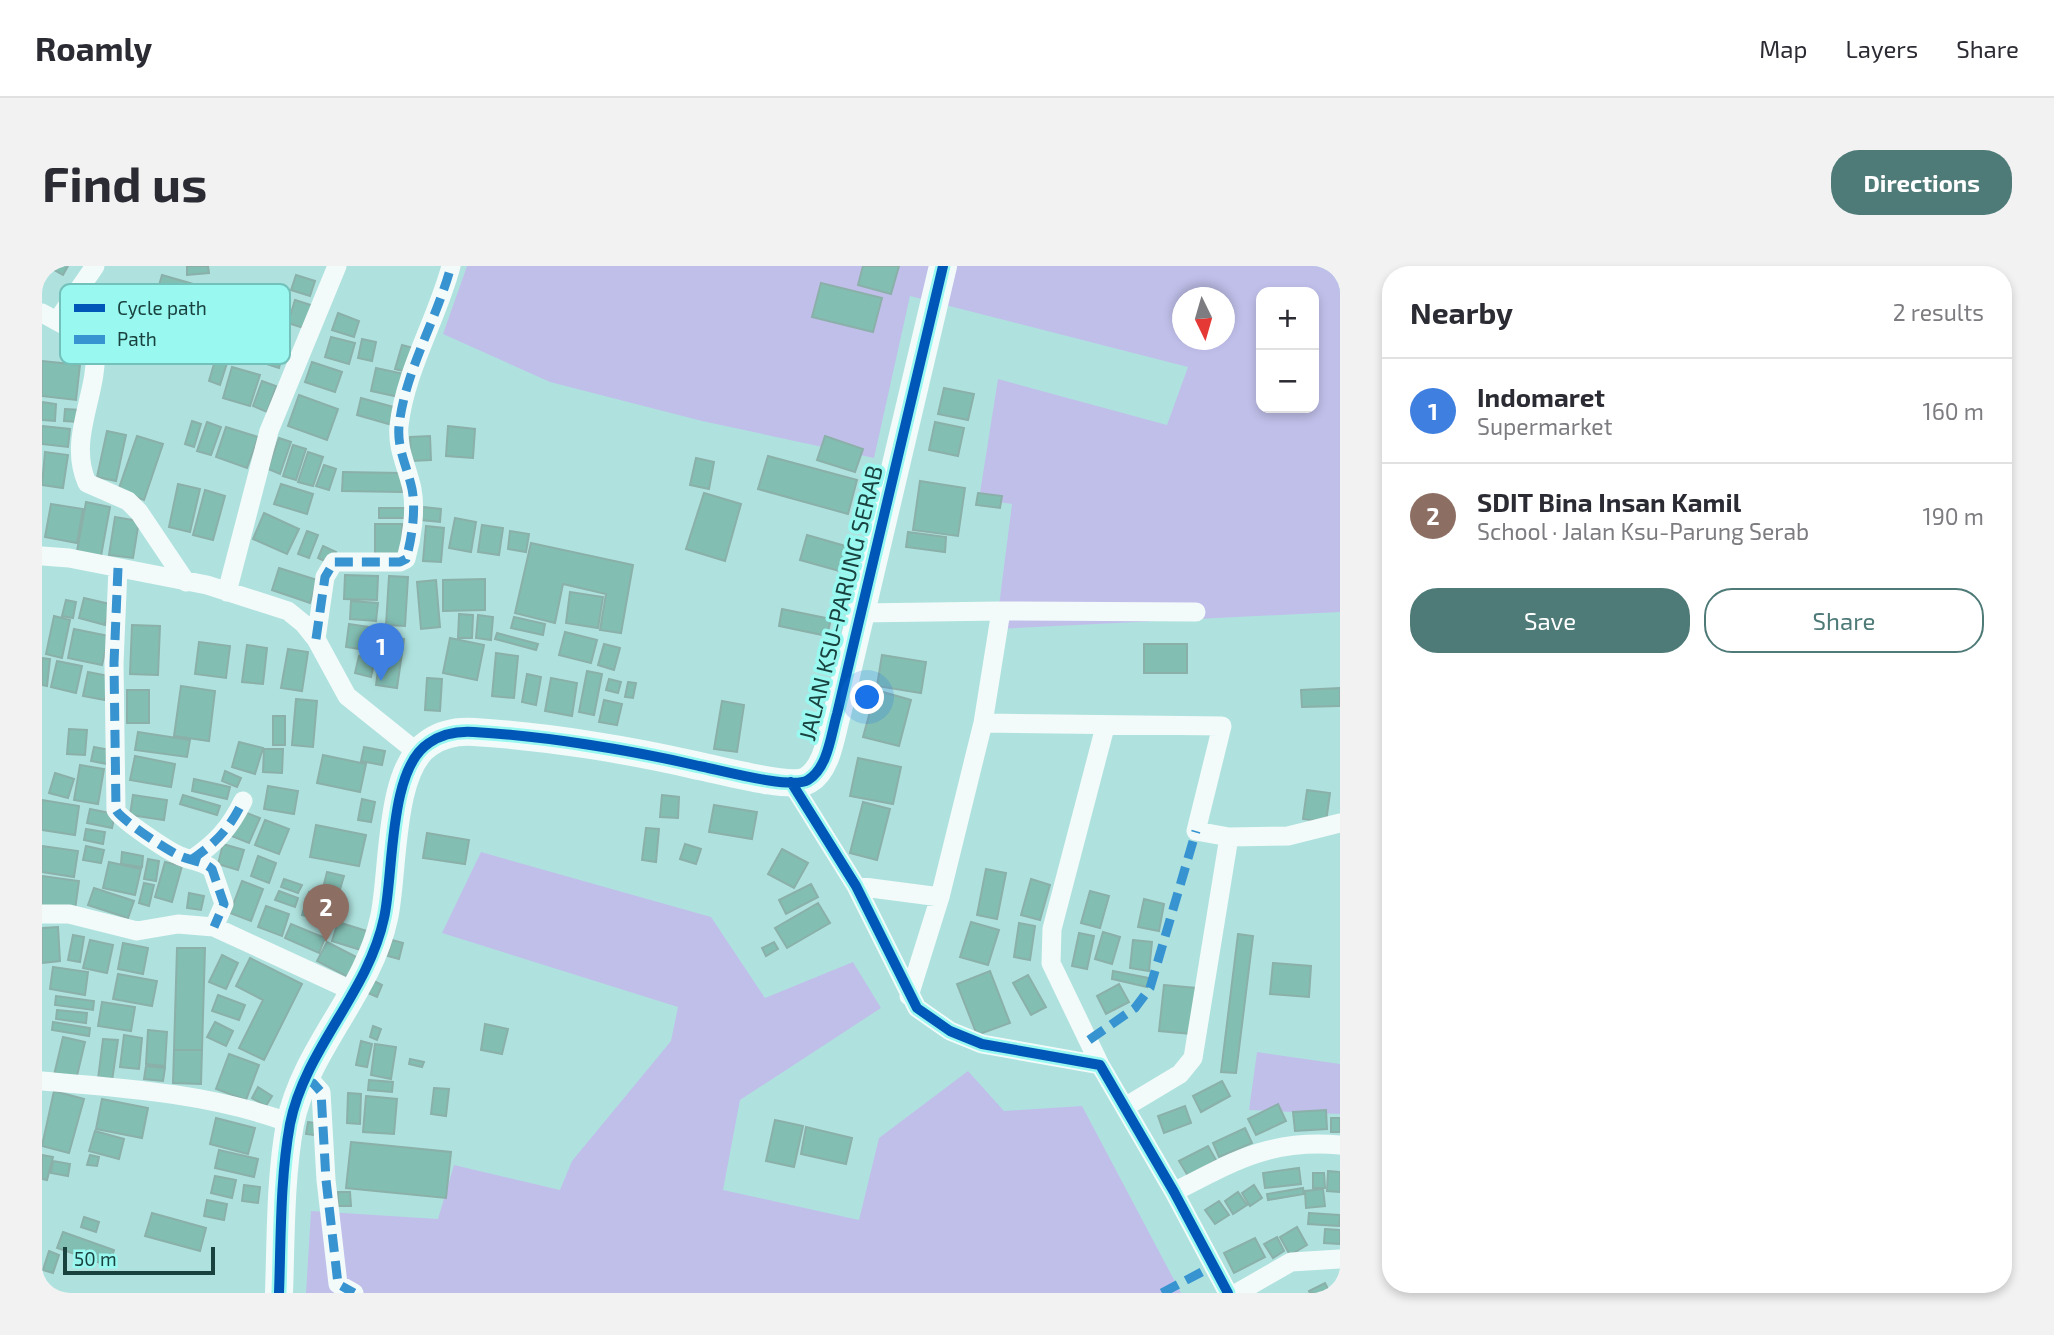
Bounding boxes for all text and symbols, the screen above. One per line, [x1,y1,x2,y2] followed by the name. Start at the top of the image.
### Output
[35,28,152,68] text: Roamly
[1759,34,1807,63] text: Map
[1845,34,1918,63] text: Layers
[1956,34,2019,63] text: Share
[1831,150,2012,215] button: Directions
[42,153,207,212] text: Find us
[60,284,290,364] legend
[1172,287,1235,350] north arrow
[1256,287,1319,413] map controls
[1256,287,1319,350] button: +
[1410,294,1513,330] text: Nearby
[117,296,207,319] text: Cycle path
[1893,298,1984,326] text: 2 results
[117,327,157,350] text: Path
[1256,350,1319,413] button: −
[1477,381,1605,412] text: Indomaret
[1428,397,1438,425] text: 1
[1923,397,1984,425] text: 160 m
[1477,412,1612,440] text: Supermarket
[792,462,888,744] street label: JALAN KSU-PARUNG SERAB
[1477,486,1741,517] text: SDIT Bina Insan Kamil
[1426,502,1440,530] text: 2
[1923,502,1984,530] text: 190 m
[1477,517,1809,545] text: School · Jalan Ksu-Parung Serab
[1410,588,1690,653] button: Save
[1704,588,1984,653] button: Share
[358,623,404,681] pin: 1
[850,680,884,714] your location
[303,884,349,942] pin: 2
[63,1244,215,1276] scale bar
[74,1247,117,1270] text: 50 m

